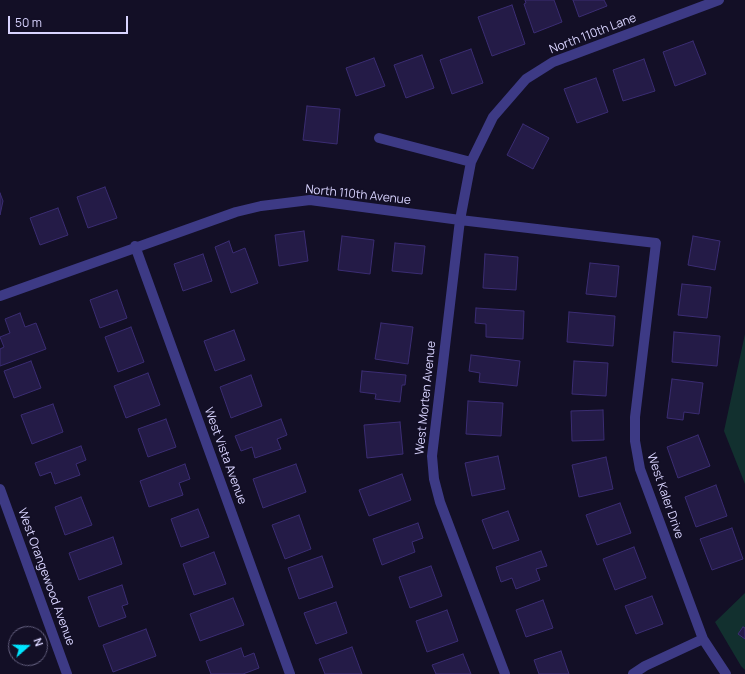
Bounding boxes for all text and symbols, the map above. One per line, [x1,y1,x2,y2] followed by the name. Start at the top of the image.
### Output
[10,8,130,34] scale bar
[548,11,638,57] street label: North 110th Lane
[15,14,42,31] text: 50 m
[305,182,411,208] street label: North 110th Avenue
[413,340,439,456] street label: West Morten Avenue
[201,406,249,506] street label: West Vista Avenue
[644,451,686,541] street label: West Kaler Drive
[14,506,78,648] street label: West Orangewood Avenue
[8,626,48,666] north arrow
[30,636,47,648] text: N

